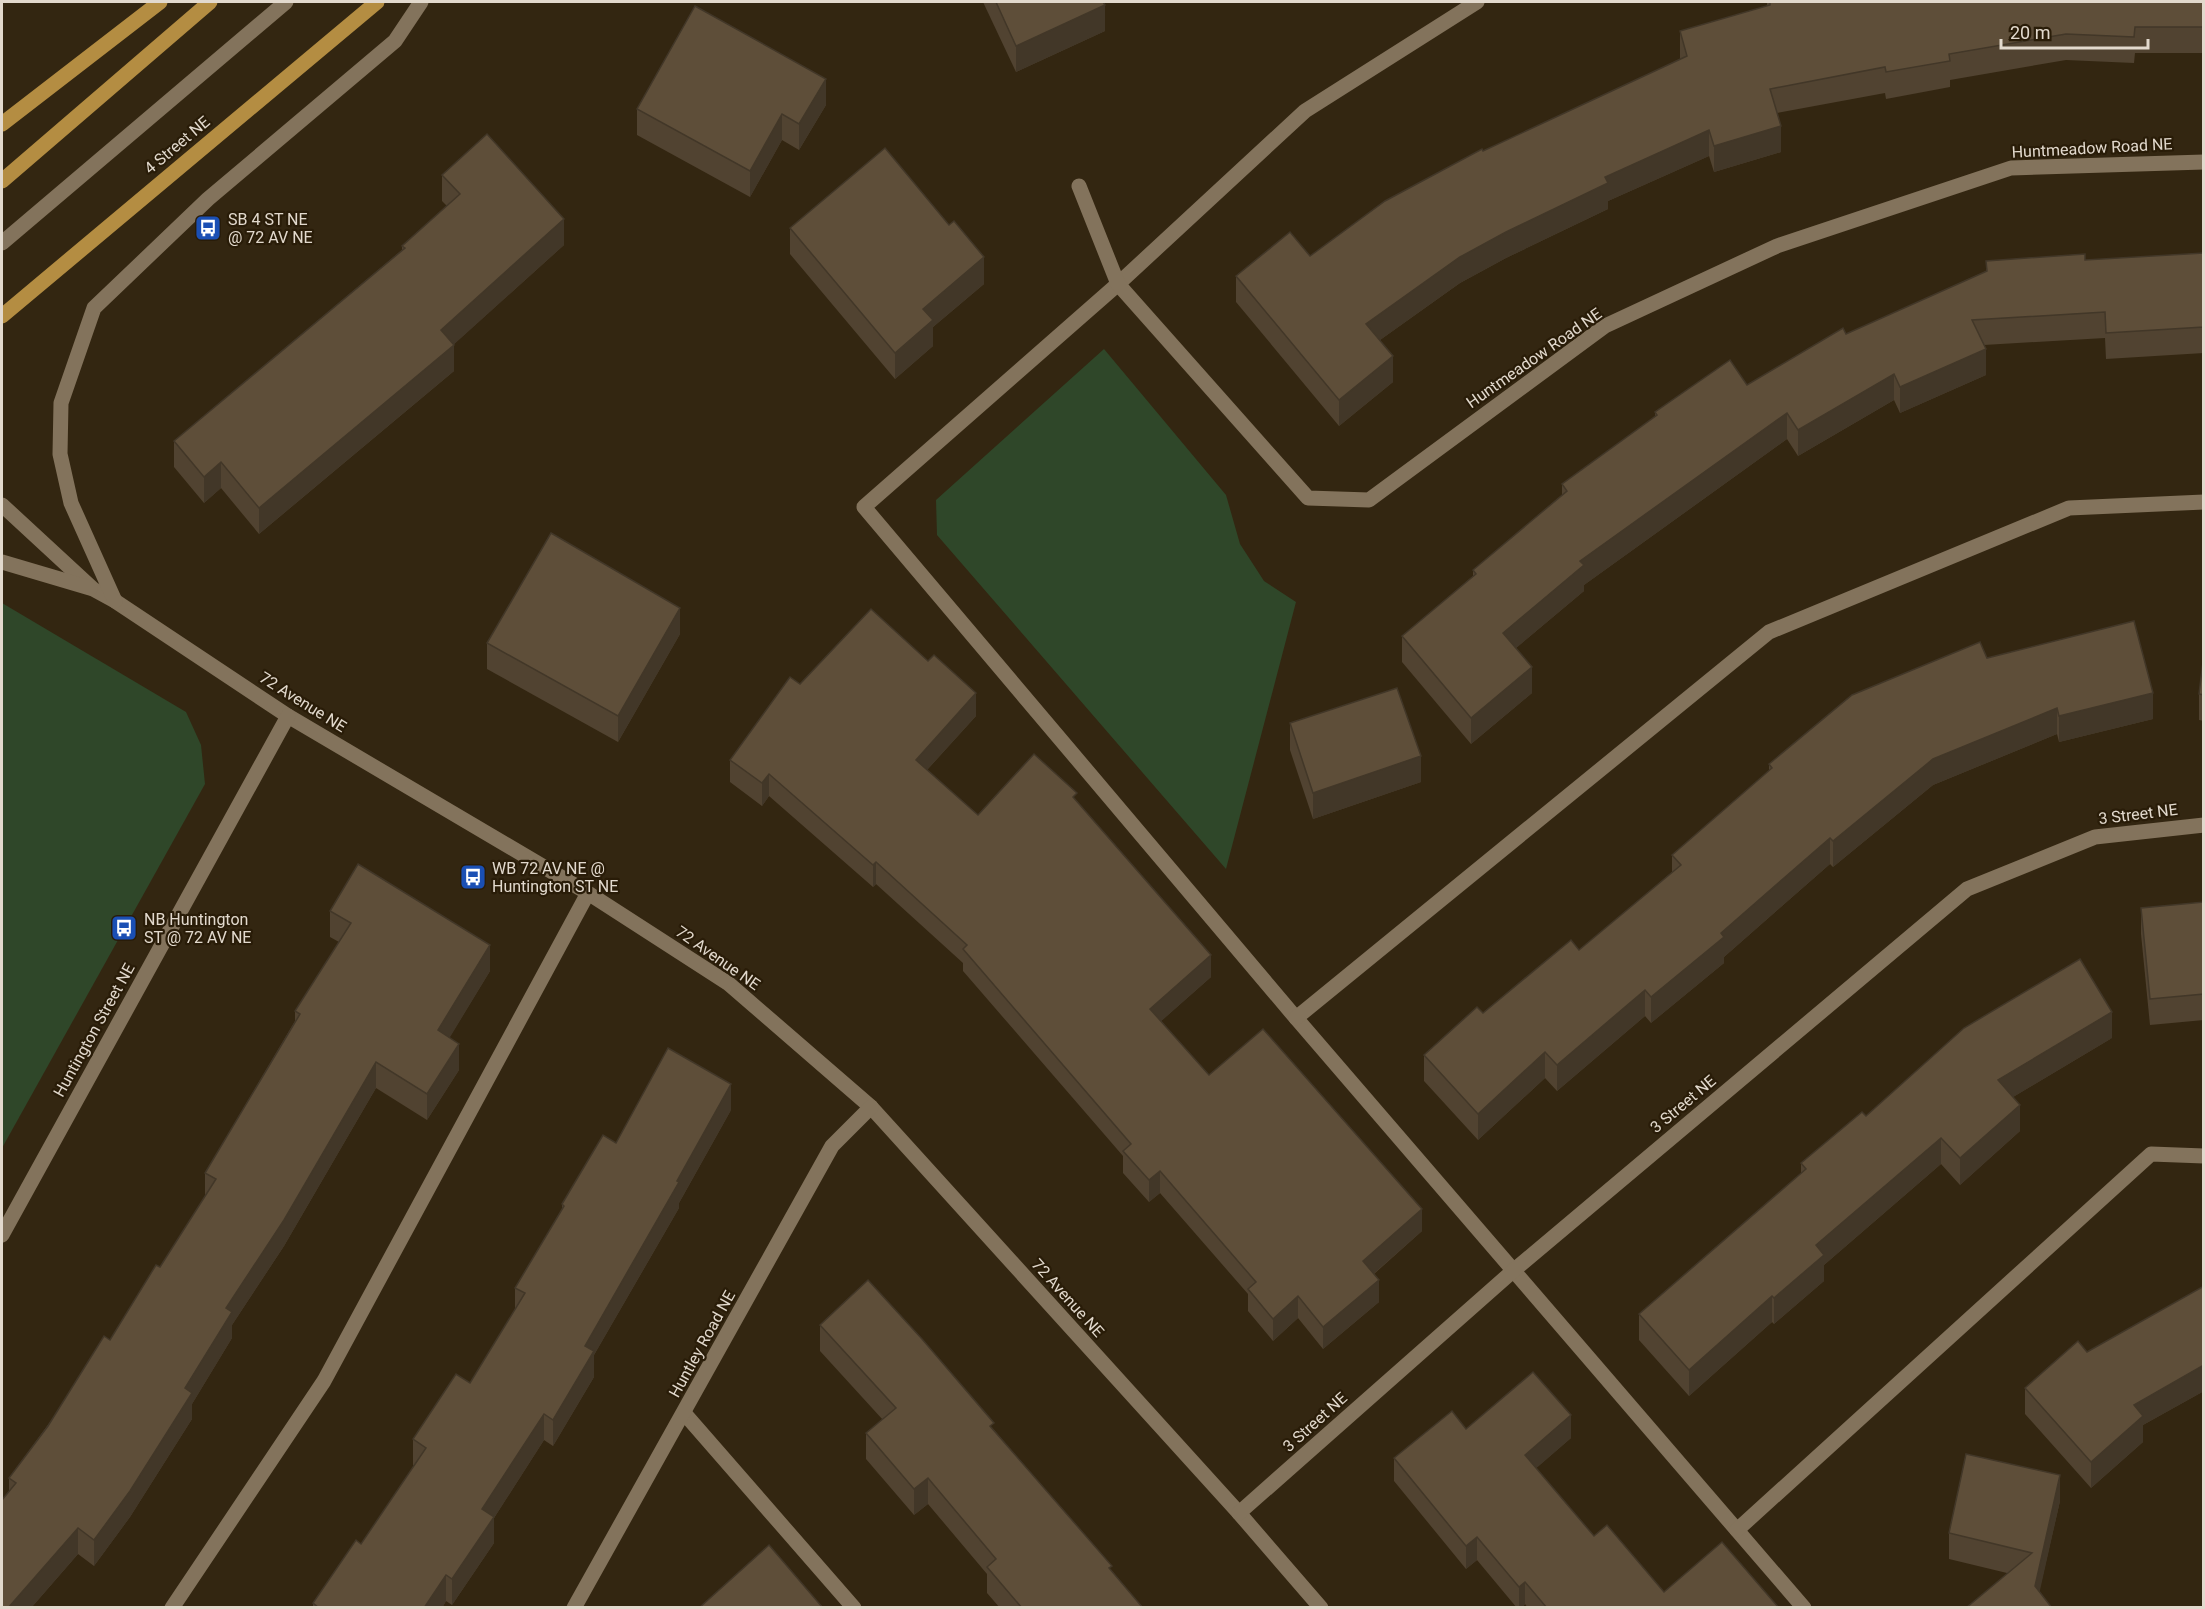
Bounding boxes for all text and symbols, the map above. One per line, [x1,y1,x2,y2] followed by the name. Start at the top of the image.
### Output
[2001,12,2148,50] scale bar
[2010,22,2050,43] text: 20 m
[140,112,214,178] street label: 4 Street NE
[2011,134,2173,162] street label: Huntmeadow Road NE
[228,210,313,247] place label: SB 4 ST NE @ 72 AV NE
[193,213,223,243] bus stop icon: SB 4 ST NE @ 72 AV NE
[1463,304,1605,412] street label: Huntmeadow Road NE
[256,668,350,736] street label: 72 Avenue NE
[2097,800,2179,828] street label: 3 Street NE
[492,859,618,896] place label: WB 72 AV NE @ Huntington ST NE
[458,862,488,892] bus stop icon: WB 72 AV NE @ Huntington ST NE
[144,910,251,947] place label: NB Huntington ST @ 72 AV NE
[109,913,139,943] bus stop icon: NB Huntington ST @ 72 AV NE
[672,922,764,994] street label: 72 Avenue NE
[49,960,139,1100] street label: Huntington Street NE
[1646,1071,1720,1137] street label: 3 Street NE
[1028,1255,1108,1341] street label: 72 Avenue NE
[665,1287,739,1401] street label: Huntley Road NE
[1279,1388,1351,1456] street label: 3 Street NE

